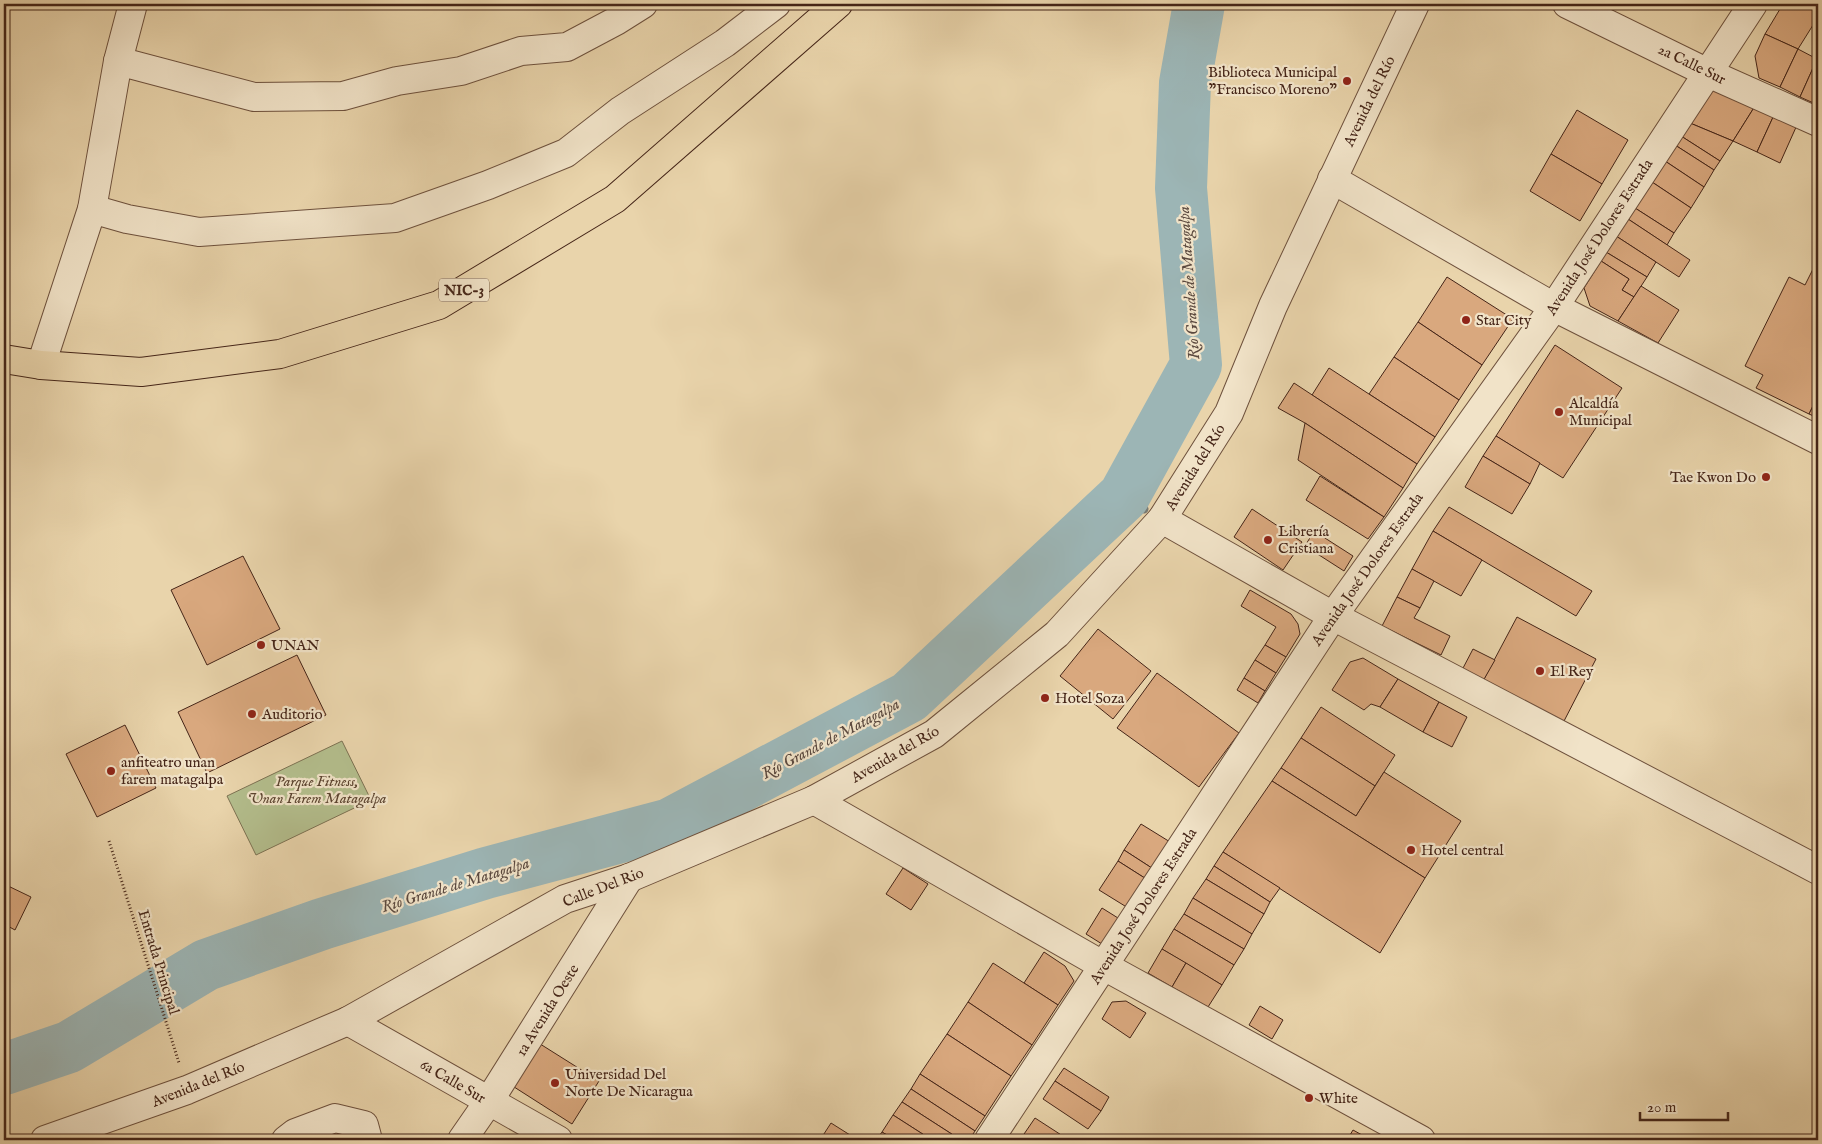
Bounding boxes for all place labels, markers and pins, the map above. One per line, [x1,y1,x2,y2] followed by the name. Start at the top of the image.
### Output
[1208,63,1338,99] place label: Biblioteca Municipal "Francisco Moreno"
[1341,75,1353,87] marker: Biblioteca Municipal "Francisco Moreno"
[1476,311,1532,330] place label: Star City
[1460,314,1472,326] marker: Star City
[1568,394,1633,430] place label: Alcaldía Municipal
[1553,406,1565,418] marker: Alcaldía Municipal
[1670,468,1756,487] place label: Tae Kwon Do
[1760,471,1772,483] marker: Tae Kwon Do
[1278,522,1334,558] place label: Librería Cristiana
[1262,534,1274,546] marker: Librería Cristiana
[271,636,320,655] place label: UNAN
[255,639,267,651] marker: UNAN
[1550,662,1594,681] place label: El Rey
[1534,665,1546,677] marker: El Rey
[1055,689,1125,708] place label: Hotel Soza
[1039,692,1051,704] marker: Hotel Soza
[261,705,323,724] place label: Auditorio
[246,708,258,720] marker: Auditorio
[121,753,224,789] place label: anfiteatro unan farem matagalpa
[105,765,117,777] marker: anfiteatro unan farem matagalpa
[1421,841,1505,860] place label: Hotel central
[1405,844,1417,856] marker: Hotel central
[565,1065,693,1101] place label: Universidad Del Norte De Nicaragua
[549,1077,561,1089] marker: Universidad Del Norte De Nicaragua
[1319,1089,1358,1108] place label: White
[1303,1092,1315,1104] marker: White

